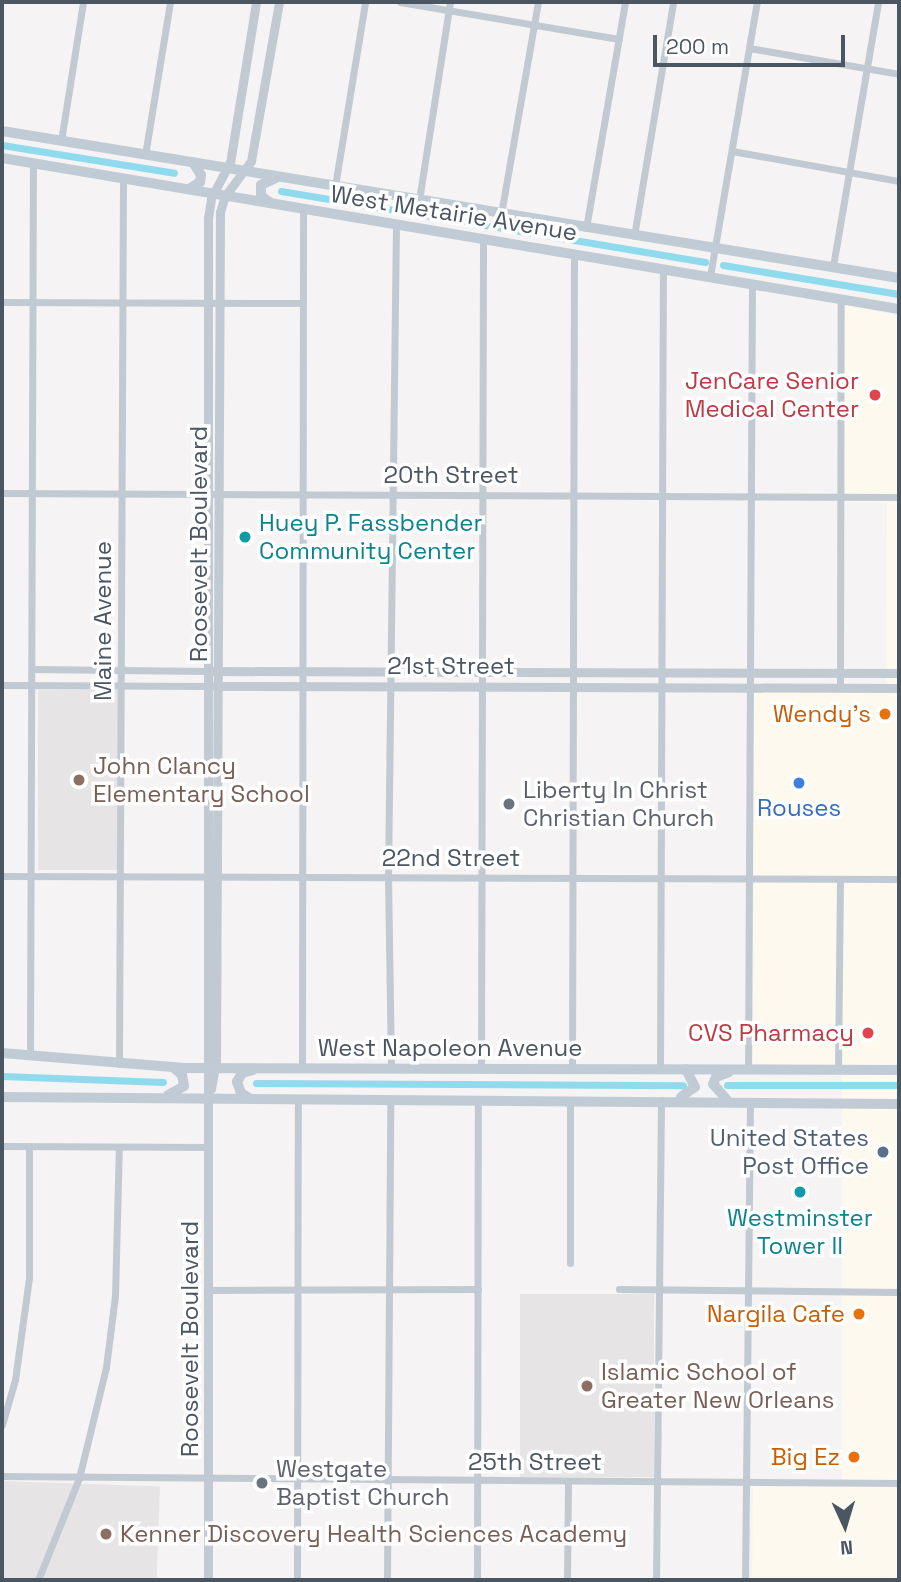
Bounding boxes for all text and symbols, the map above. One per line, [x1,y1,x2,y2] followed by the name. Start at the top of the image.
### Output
[656,21,848,65] scale bar
[666,33,729,60] text: 200 m
[328,179,580,247] street label: West Metairie Avenue
[685,367,859,423] place label: JenCare Senior Medical Center
[865,385,885,405] marker: JenCare Senior Medical Center
[185,426,213,662] street label: Roosevelt Boulevard
[383,461,519,489] street label: 20th Street
[259,509,483,565] place label: Huey P. Fassbender Community Center
[237,529,253,545] marker: Huey P. Fassbender Community Center
[89,541,117,701] street label: Maine Avenue
[387,652,515,680] street label: 21st Street
[773,700,871,728] place label: Wendy's
[877,706,893,722] marker: Wendy's
[93,752,310,808] place label: John Clancy Elementary School
[71,772,87,788] marker: John Clancy Elementary School
[791,775,807,791] marker: Rouses
[523,776,714,832] place label: Liberty In Christ Christian Church
[757,794,841,822] place label: Rouses
[501,796,517,812] marker: Liberty In Christ Christian Church
[382,844,520,872] street label: 22nd Street
[688,1019,854,1047] place label: CVS Pharmacy
[860,1025,876,1041] marker: CVS Pharmacy
[317,1034,583,1062] street label: West Napoleon Avenue
[710,1124,869,1180] place label: United States Post Office
[875,1144,891,1160] marker: United States Post Office
[792,1184,808,1200] marker: Westminster Tower II
[727,1204,873,1260] place label: Westminster Tower II
[176,1221,204,1457] street label: Roosevelt Boulevard
[707,1300,845,1328] place label: Nargila Cafe
[851,1306,867,1322] marker: Nargila Cafe
[601,1358,834,1414] place label: Islamic School of Greater New Orleans
[579,1378,595,1394] marker: Islamic School of Greater New Orleans
[771,1443,840,1471] place label: Big Ez
[468,1448,602,1476] street label: 25th Street
[846,1449,862,1465] marker: Big Ez
[276,1455,449,1511] place label: Westgate Baptist Church
[254,1475,270,1491] marker: Westgate Baptist Church
[810,1491,880,1561] north arrow
[120,1520,627,1548] place label: Kenner Discovery Health Sciences Academy
[98,1526,114,1542] marker: Kenner Discovery Health Sciences Academy
[839,1535,854,1560] text: N

